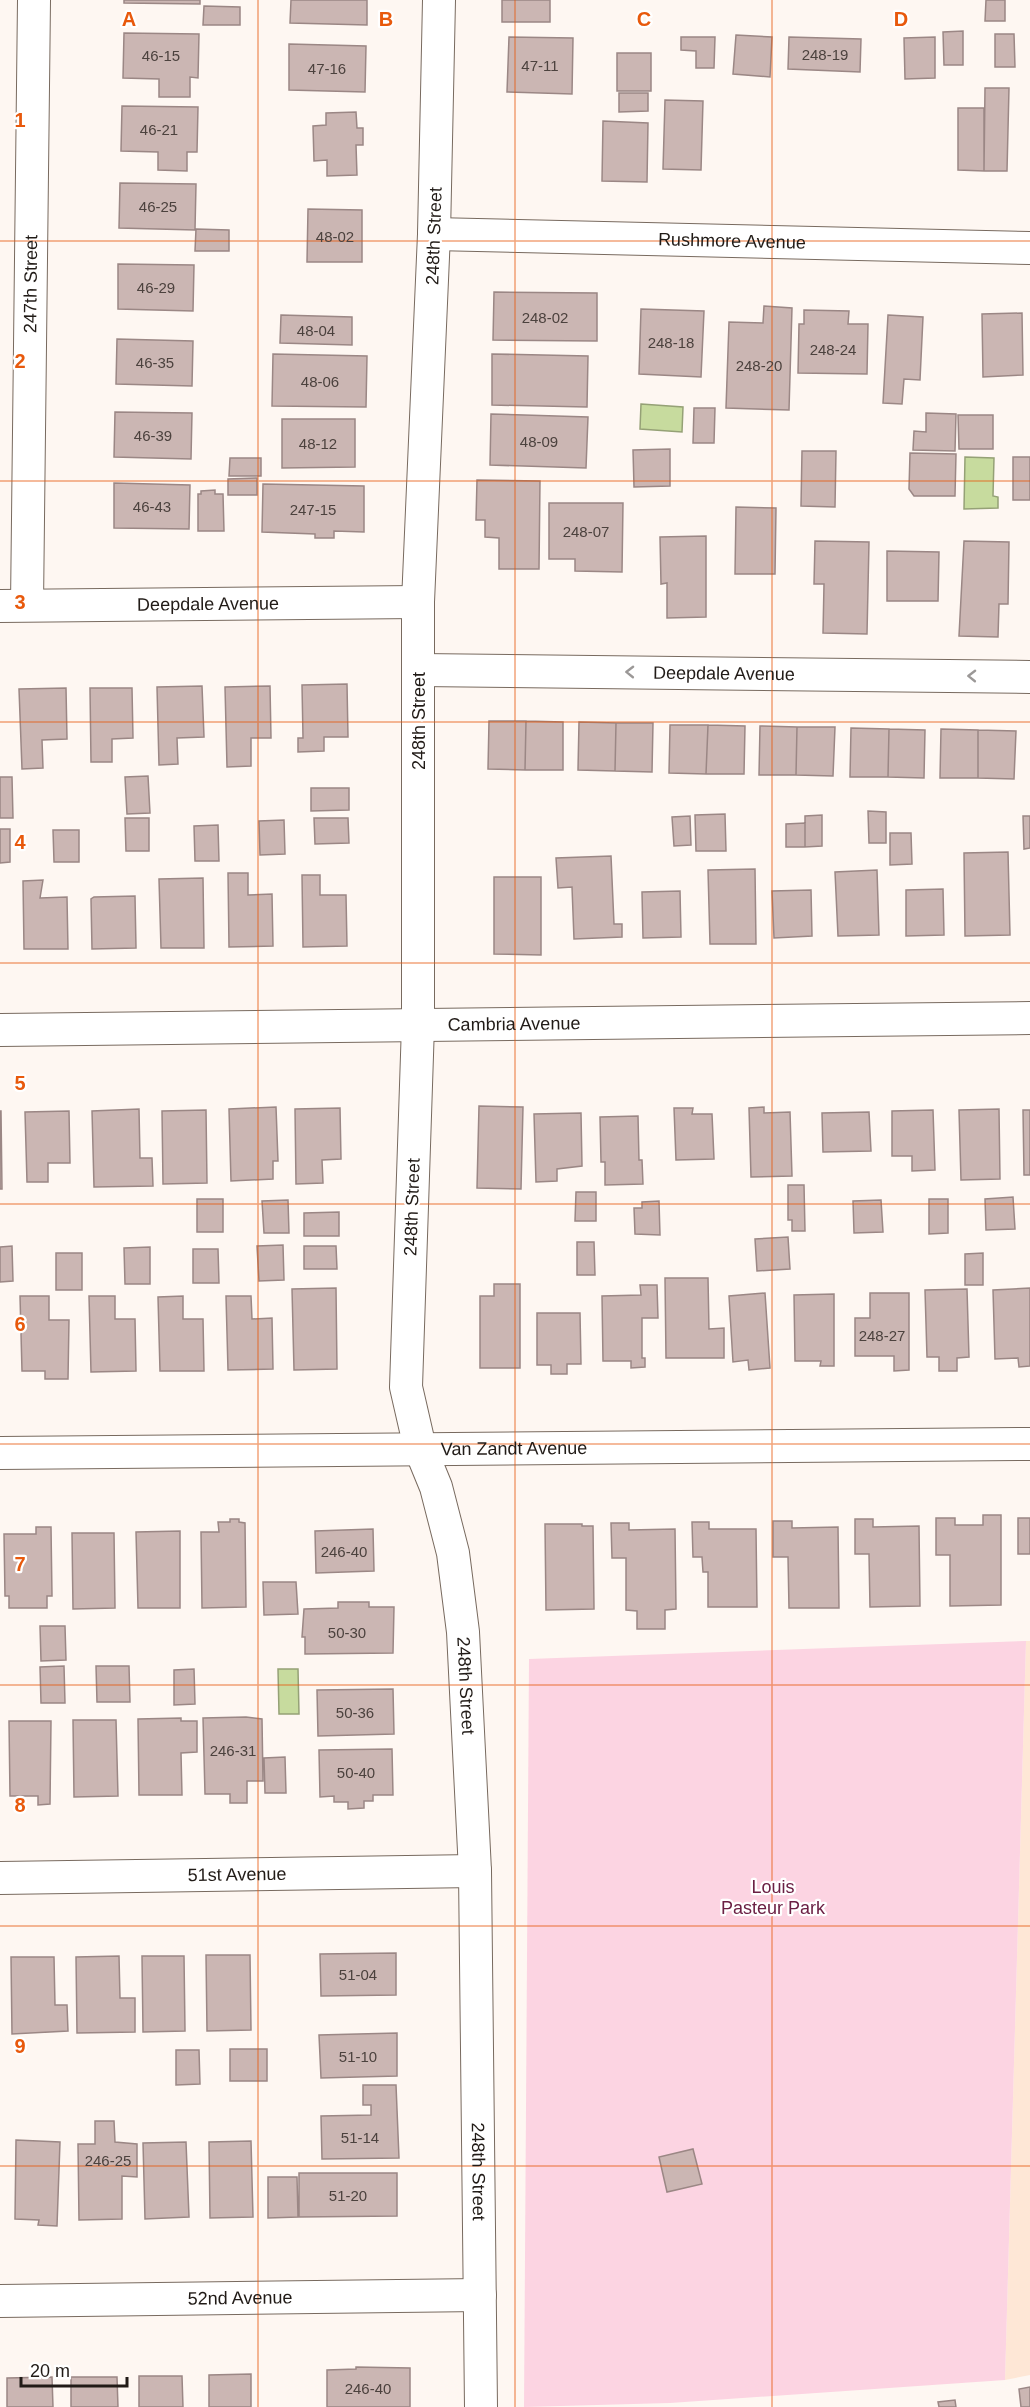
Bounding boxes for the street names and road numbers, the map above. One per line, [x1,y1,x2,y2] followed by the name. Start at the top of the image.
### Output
[422,187,446,285] street label: 248th Street
[658,229,806,253] street label: Rushmore Avenue
[20,235,41,333] street label: 247th Street
[137,593,279,615] street label: Deepdale Avenue
[653,663,795,684] street label: Deepdale Avenue
[409,672,429,770] street label: 248th Street
[447,1013,580,1035] street label: Cambria Avenue
[400,1158,424,1256] street label: 248th Street
[441,1438,587,1459] street label: Van Zandt Avenue
[453,1636,478,1735] street label: 248th Street
[187,1864,287,1885] street label: 51st Avenue
[468,2122,489,2221] street label: 248th Street
[187,2287,293,2309] street label: 52nd Avenue

